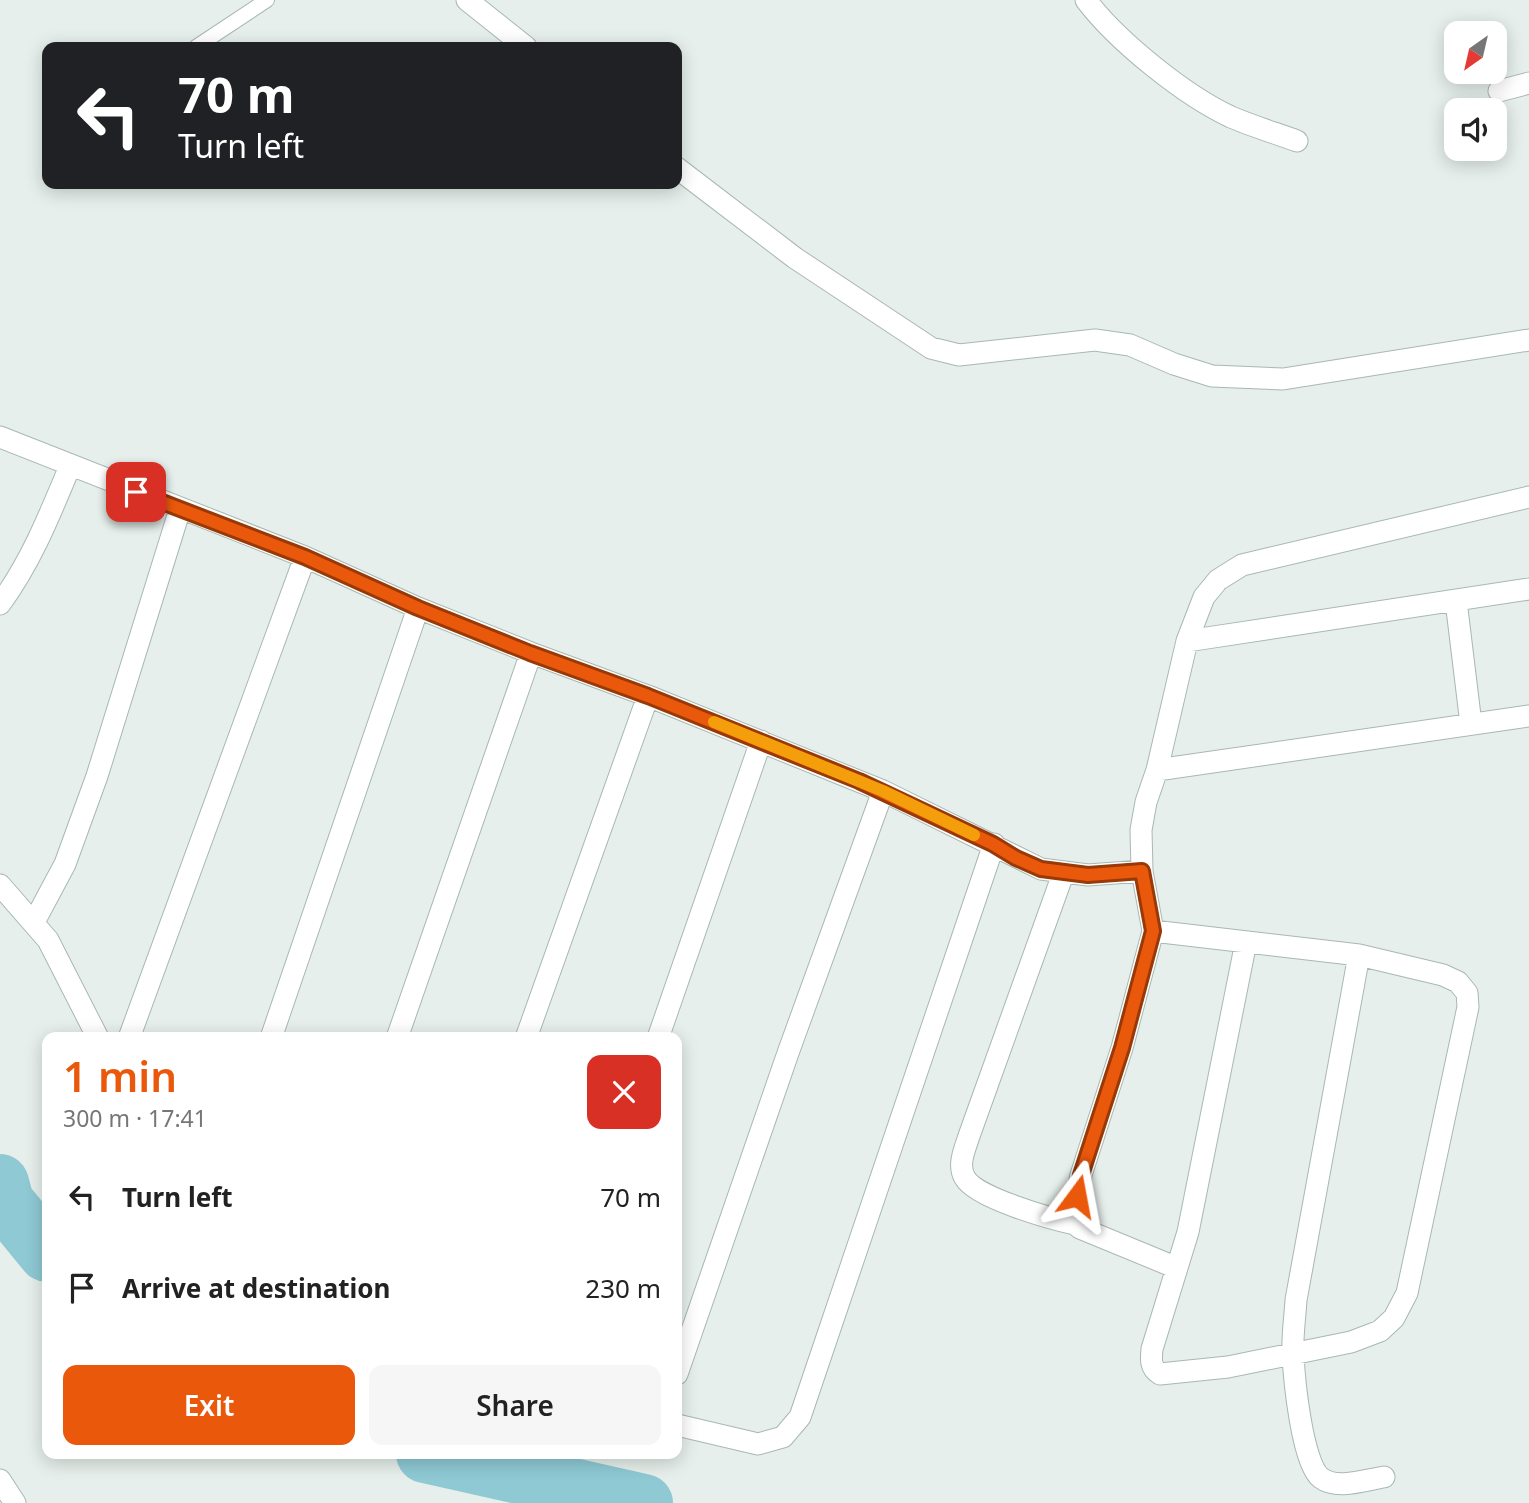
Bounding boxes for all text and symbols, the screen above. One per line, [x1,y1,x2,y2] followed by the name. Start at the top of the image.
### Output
[1444,21,1507,84] north arrow
[1444,21,1507,161] map controls
[178,61,295,127] text: 70 m
[63,70,154,161] icon: left
[1444,98,1507,161] button: sound
[178,124,304,167] text: Turn left
[106,462,166,522] pin
[117,473,155,511] icon: arrive
[63,1047,177,1104] text: 1 min
[587,1055,661,1129] button: close
[63,1102,207,1134] text: 300 m · 17:41
[1040,1159,1114,1233] position arrow
[63,1178,101,1216] icon: left
[122,1179,233,1215] text: Turn left
[600,1179,661,1215] text: 70 m
[63,1269,101,1307] icon: arrive
[122,1270,391,1306] text: Arrive at destination
[585,1270,661,1306] text: 230 m
[63,1365,355,1445] button: Exit
[369,1365,661,1445] button: Share

